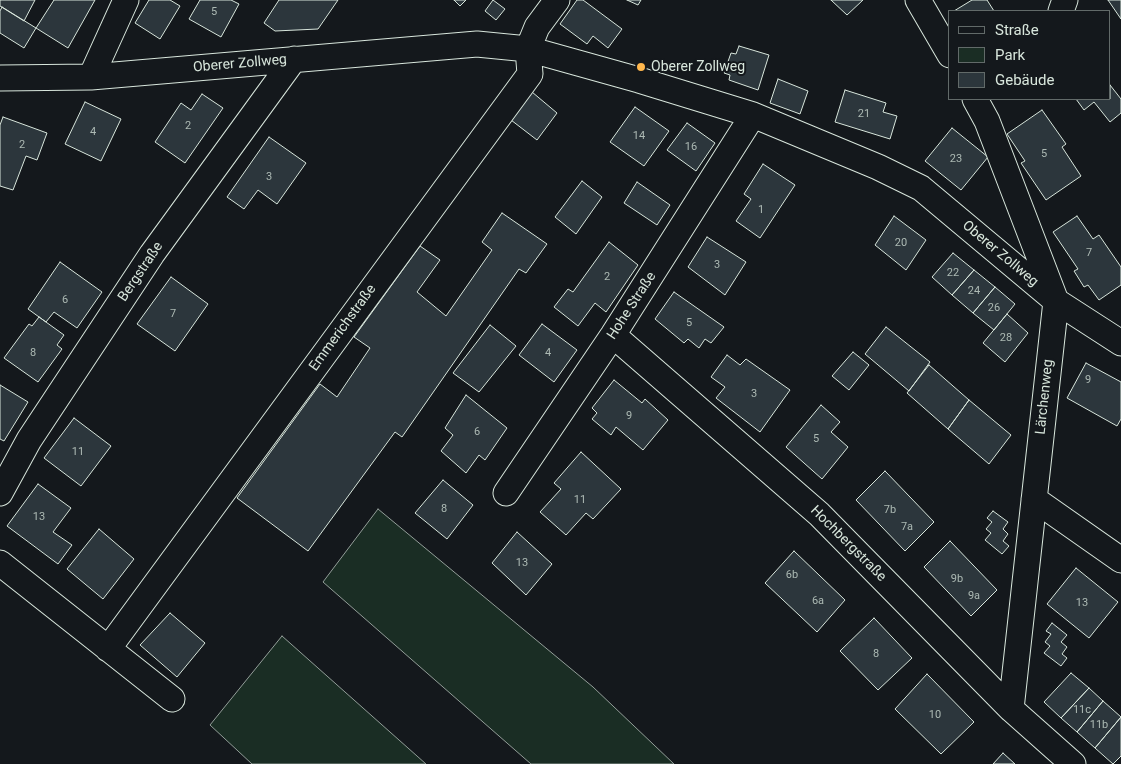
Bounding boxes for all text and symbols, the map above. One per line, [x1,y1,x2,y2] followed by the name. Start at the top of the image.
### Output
[211,5,217,19] house number: 5
[948,10,1111,100] legend
[995,21,1039,39] text: Straße
[995,46,1025,64] text: Park
[192,52,288,76] street label: Oberer Zollweg
[651,59,745,75] place label: Oberer Zollweg
[635,61,647,73] marker: Oberer Zollweg
[995,71,1054,89] text: Gebäude
[858,107,870,121] house number: 21
[185,119,191,133] house number: 2
[90,125,96,139] house number: 4
[633,129,645,143] house number: 14
[19,138,25,152] house number: 2
[685,140,697,154] house number: 16
[1041,147,1047,161] house number: 5
[950,152,962,166] house number: 23
[266,170,272,184] house number: 3
[758,203,764,217] house number: 1
[959,217,1041,291] street label: Oberer Zollweg
[895,236,907,250] house number: 20
[115,239,167,305] street label: Bergstraße
[1086,246,1092,260] house number: 7
[714,258,720,272] house number: 3
[947,266,959,280] house number: 22
[604,269,660,343] street label: Hohe Straße
[604,270,610,284] house number: 2
[306,281,380,375] street label: Emmerichstraße
[968,284,980,298] house number: 24
[62,293,68,307] house number: 6
[988,301,1000,315] house number: 26
[170,307,176,321] house number: 7
[686,316,692,330] house number: 5
[1000,331,1012,345] house number: 28
[30,346,36,360] house number: 8
[545,346,551,360] house number: 4
[1033,358,1057,436] street label: Lärchenweg
[1085,373,1091,387] house number: 9
[751,387,757,401] house number: 3
[626,409,632,423] house number: 9
[474,425,480,439] house number: 6
[813,432,819,446] house number: 5
[72,445,84,459] house number: 11
[574,493,586,507] house number: 11
[441,502,447,516] house number: 8
[807,503,889,585] street label: Hochbergstraße
[884,503,896,517] house number: 7b
[33,510,45,524] house number: 13
[901,520,913,534] house number: 7a
[516,556,528,570] house number: 13
[786,568,798,582] house number: 6b
[951,572,963,586] house number: 9b
[968,589,980,603] house number: 9a
[812,594,824,608] house number: 6a
[1076,596,1088,610] house number: 13
[873,647,879,661] house number: 8
[1073,703,1091,717] house number: 11c
[929,708,941,722] house number: 10
[1090,718,1108,732] house number: 11b

